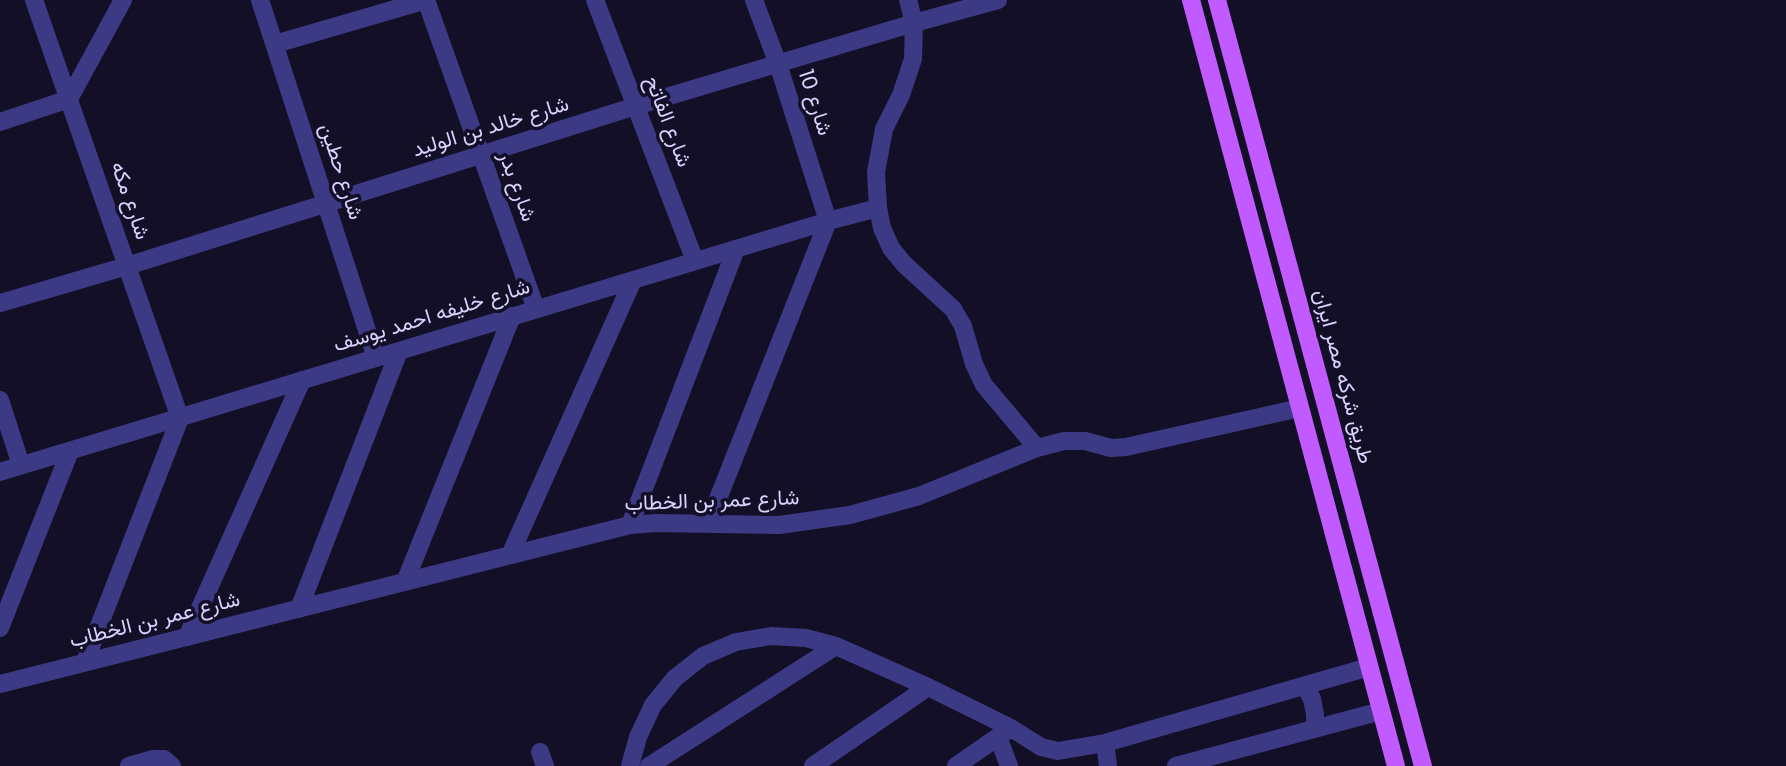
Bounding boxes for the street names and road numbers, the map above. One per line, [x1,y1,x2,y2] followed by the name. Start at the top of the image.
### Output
[792,67,836,139] street label: شارع 10
[638,73,696,171] street label: شارع الفاتح
[410,92,572,164] street label: شارع خالد بن الوليد
[313,121,367,223] street label: شارع حطين
[492,149,540,225] street label: شارع بدر
[104,159,154,243] street label: شارع مكه
[331,275,533,359] street label: شارع خليفه احمد يوسف
[1307,287,1377,467] street label: طريق شركه مصر ايران
[624,486,800,518] street label: شارع عمر بن الخطاب
[67,588,243,654] street label: شارع عمر بن الخطاب

